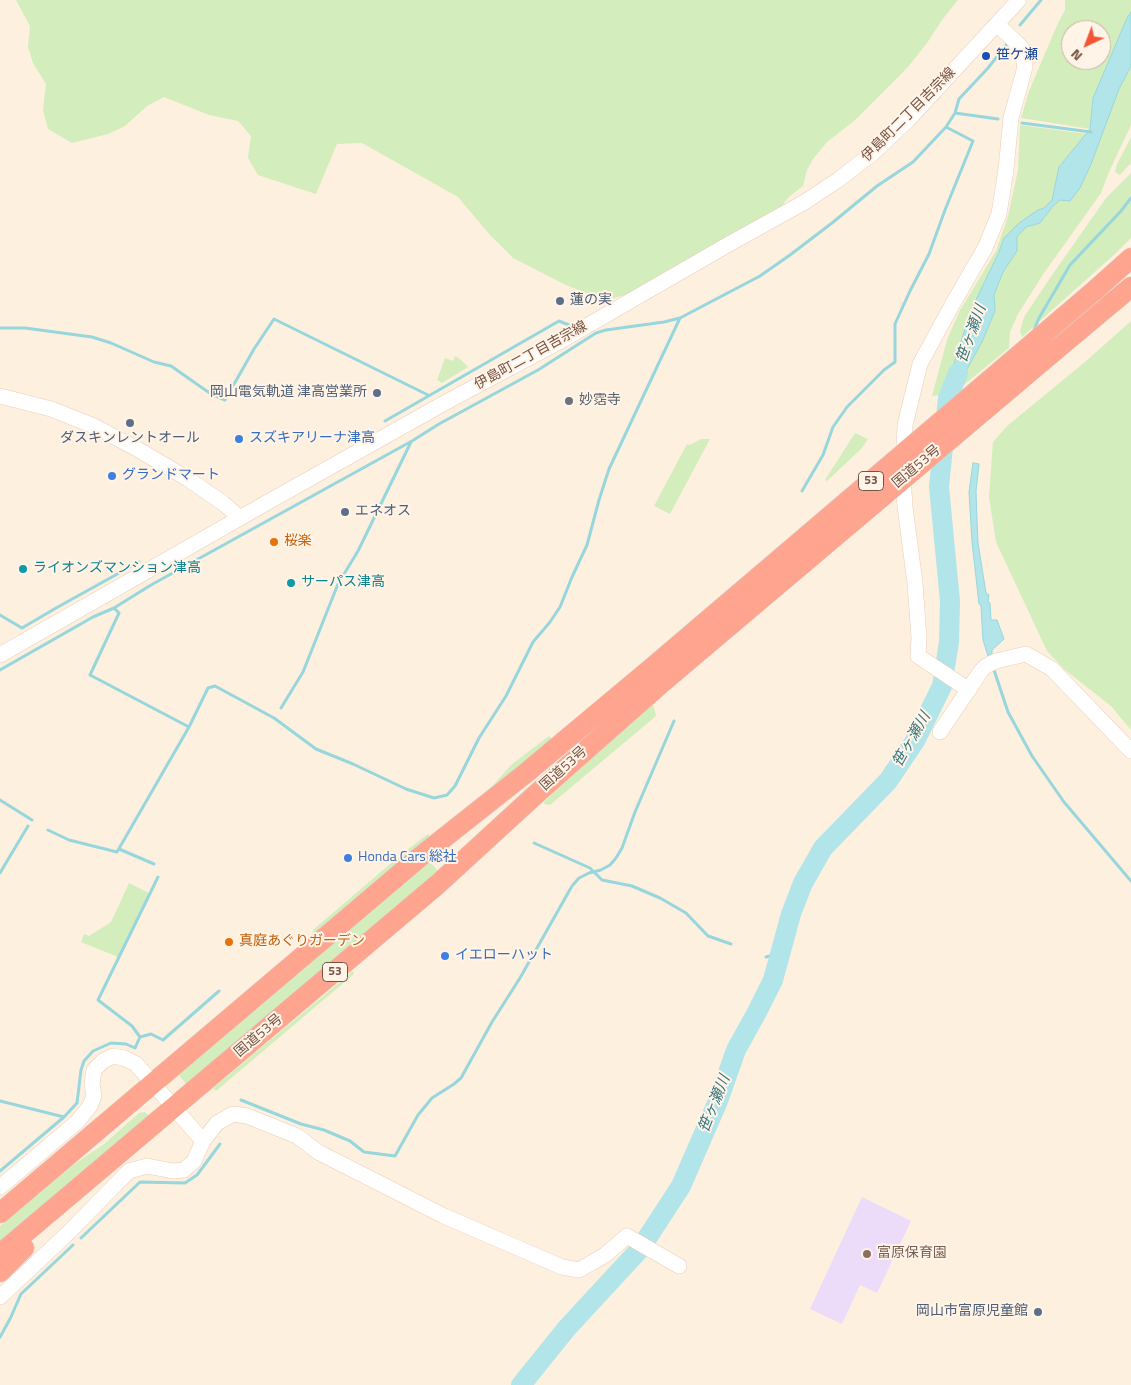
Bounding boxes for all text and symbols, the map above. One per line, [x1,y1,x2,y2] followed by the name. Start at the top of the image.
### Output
[1061,20,1111,70] north arrow
[1065,45,1087,67] text: N
[996,48,1038,64] place label: 笹ケ瀬
[980,50,992,62] marker: 笹ケ瀬
[859,65,959,165] street label: 伊島町二丁目吉宗線
[570,293,612,309] place label: 蓮の実
[554,295,566,307] marker: 蓮の実
[953,303,991,365] water label: 笹ヶ瀬川
[472,318,590,394] street label: 伊島町二丁目吉宗線
[210,385,367,401] place label: 岡山電気軌道 津高営業所
[371,387,383,399] marker: 岡山電気軌道 津高営業所
[579,393,621,409] place label: 妙霑寺
[563,395,575,407] marker: 妙霑寺
[124,417,136,429] marker: ダスキンレントオール
[60,431,200,447] place label: ダスキンレントオール
[249,431,375,447] place label: スズキアリーナ津高
[233,433,245,445] marker: スズキアリーナ津高
[890,442,944,492] street label: 国道53号
[122,468,220,484] place label: グランドマート
[106,470,118,482] marker: グランドマート
[858,472,884,491] road number: 53
[355,504,411,520] place label: エネオス
[339,506,351,518] marker: エネオス
[284,534,312,550] place label: 桜楽
[268,536,280,548] marker: 桜楽
[33,561,201,577] place label: ライオンズマンション津高
[17,563,29,575] marker: ライオンズマンション津高
[301,575,385,591] place label: サーパス津高
[285,577,297,589] marker: サーパス津高
[889,710,935,770] water label: 笹ヶ瀬川
[537,743,591,795] street label: 国道53号
[358,850,457,866] place label: Honda Cars 総社
[342,852,354,864] marker: Honda Cars 総社
[239,934,365,950] place label: 真庭あぐりガーデン
[223,936,235,948] marker: 真庭あぐりガーデン
[455,948,553,964] place label: イエローハット
[439,950,451,962] marker: イエローハット
[322,962,348,982] road number: 53
[232,1011,286,1061] street label: 国道53号
[695,1073,735,1135] water label: 笹ヶ瀬川
[877,1246,947,1262] place label: 富原保育園
[861,1248,873,1260] marker: 富原保育園
[916,1304,1028,1320] place label: 岡山市富原児童館
[1032,1306,1044,1318] marker: 岡山市富原児童館

